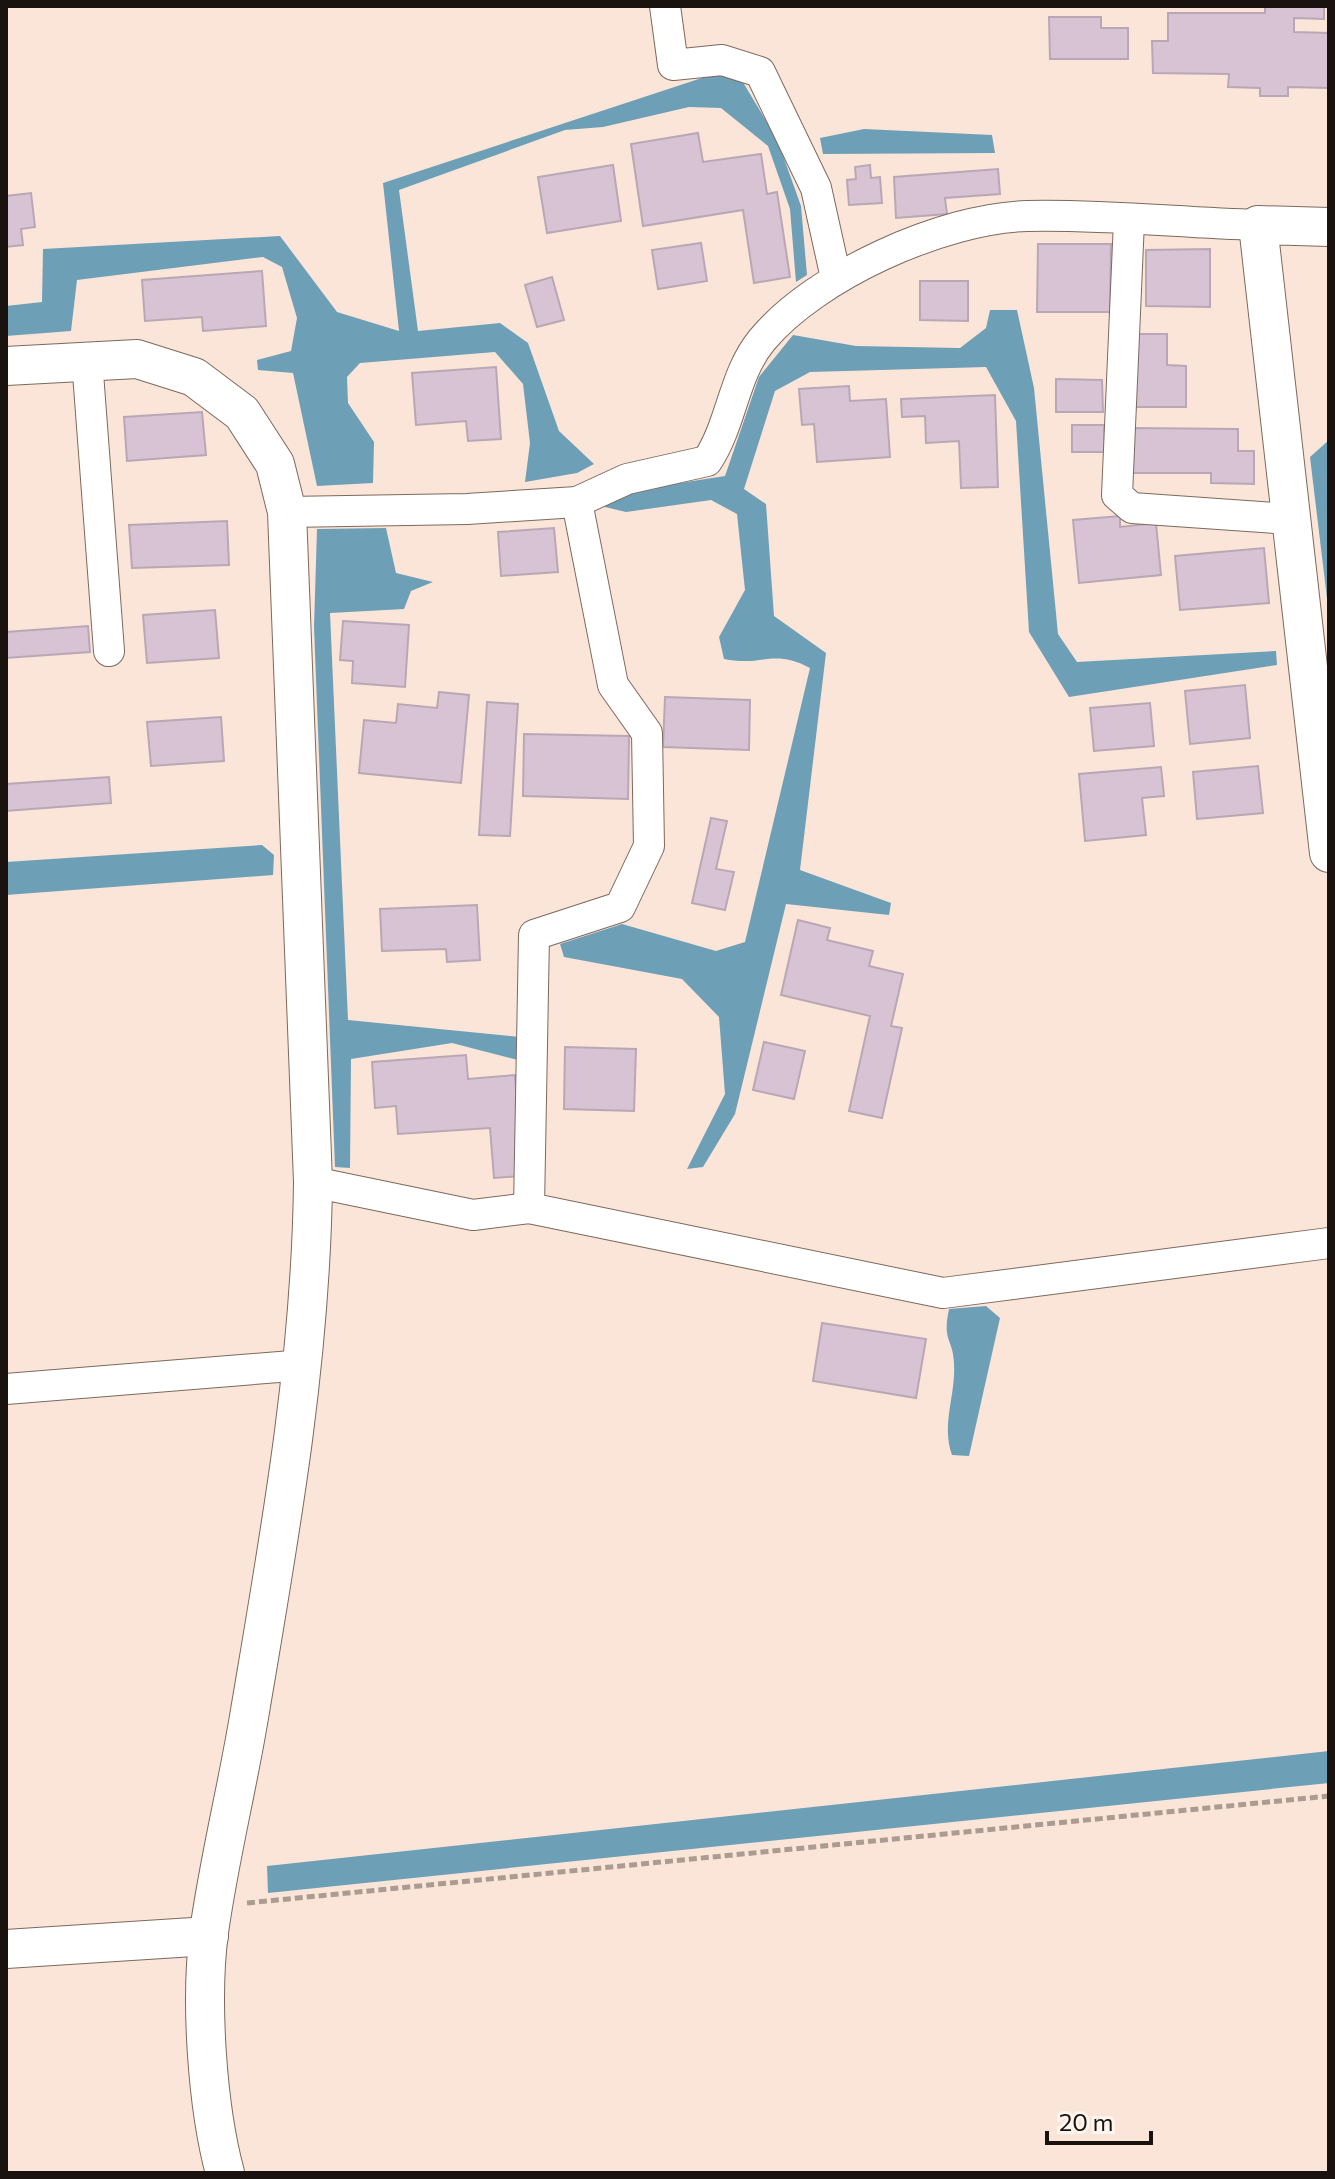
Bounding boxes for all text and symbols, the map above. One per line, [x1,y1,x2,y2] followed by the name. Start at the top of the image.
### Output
[1047,2095,1151,2145] scale bar
[1059,2107,1113,2136] text: 20 m

